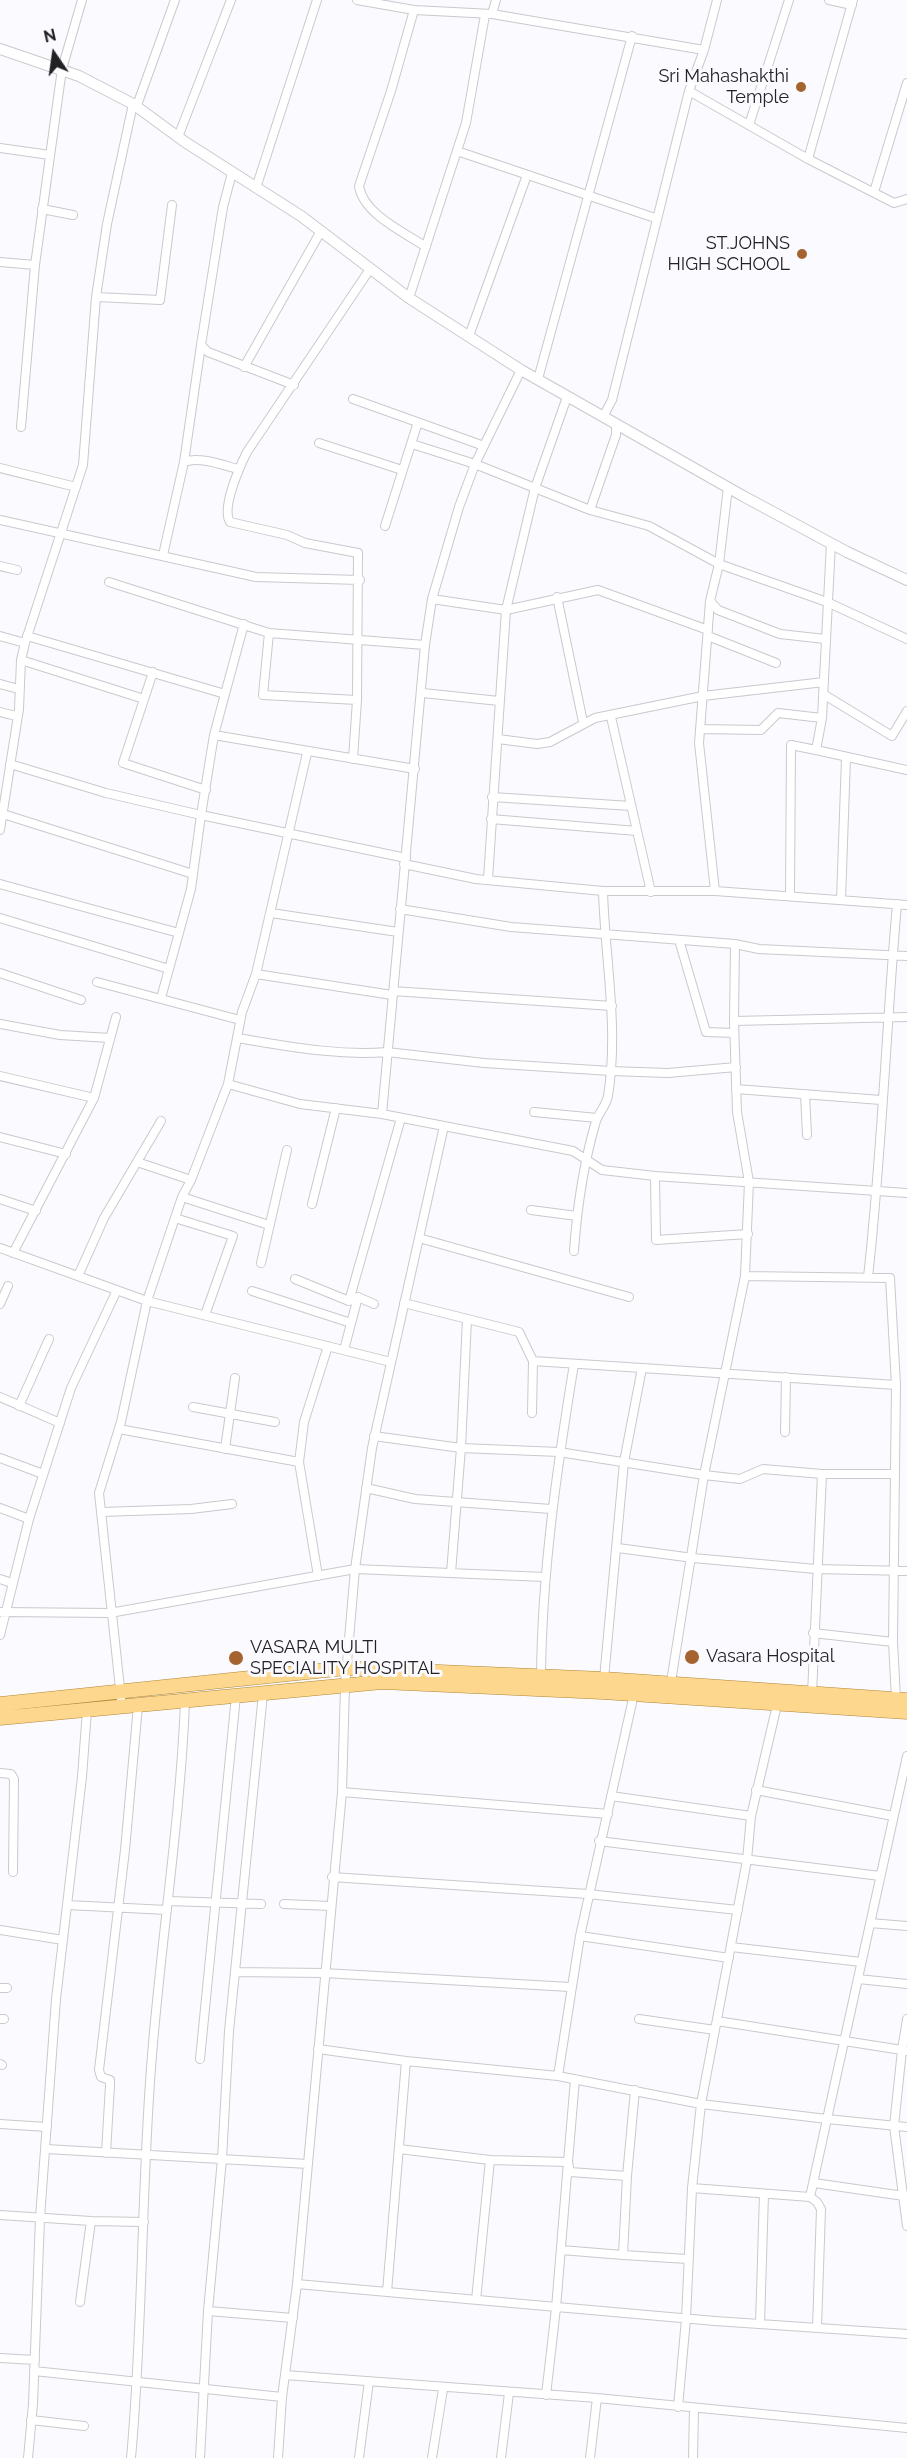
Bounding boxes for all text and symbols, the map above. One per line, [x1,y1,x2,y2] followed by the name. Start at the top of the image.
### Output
[24,24,84,84] north arrow
[42,25,58,47] text: N
[658,66,789,109] place label: Sri Mahashakthi Temple
[794,80,808,94] marker: Sri Mahashakthi Temple
[667,233,790,276] place label: ST.JOHNS HIGH SCHOOL
[795,247,809,261] marker: ST.JOHNS HIGH SCHOOL
[250,1637,440,1680] place label: VASARA MULTI SPECIALITY HOSPITAL
[706,1646,835,1668] place label: Vasara Hospital
[683,1648,701,1666] marker: Vasara Hospital
[227,1649,245,1667] marker: VASARA MULTI SPECIALITY HOSPITAL

